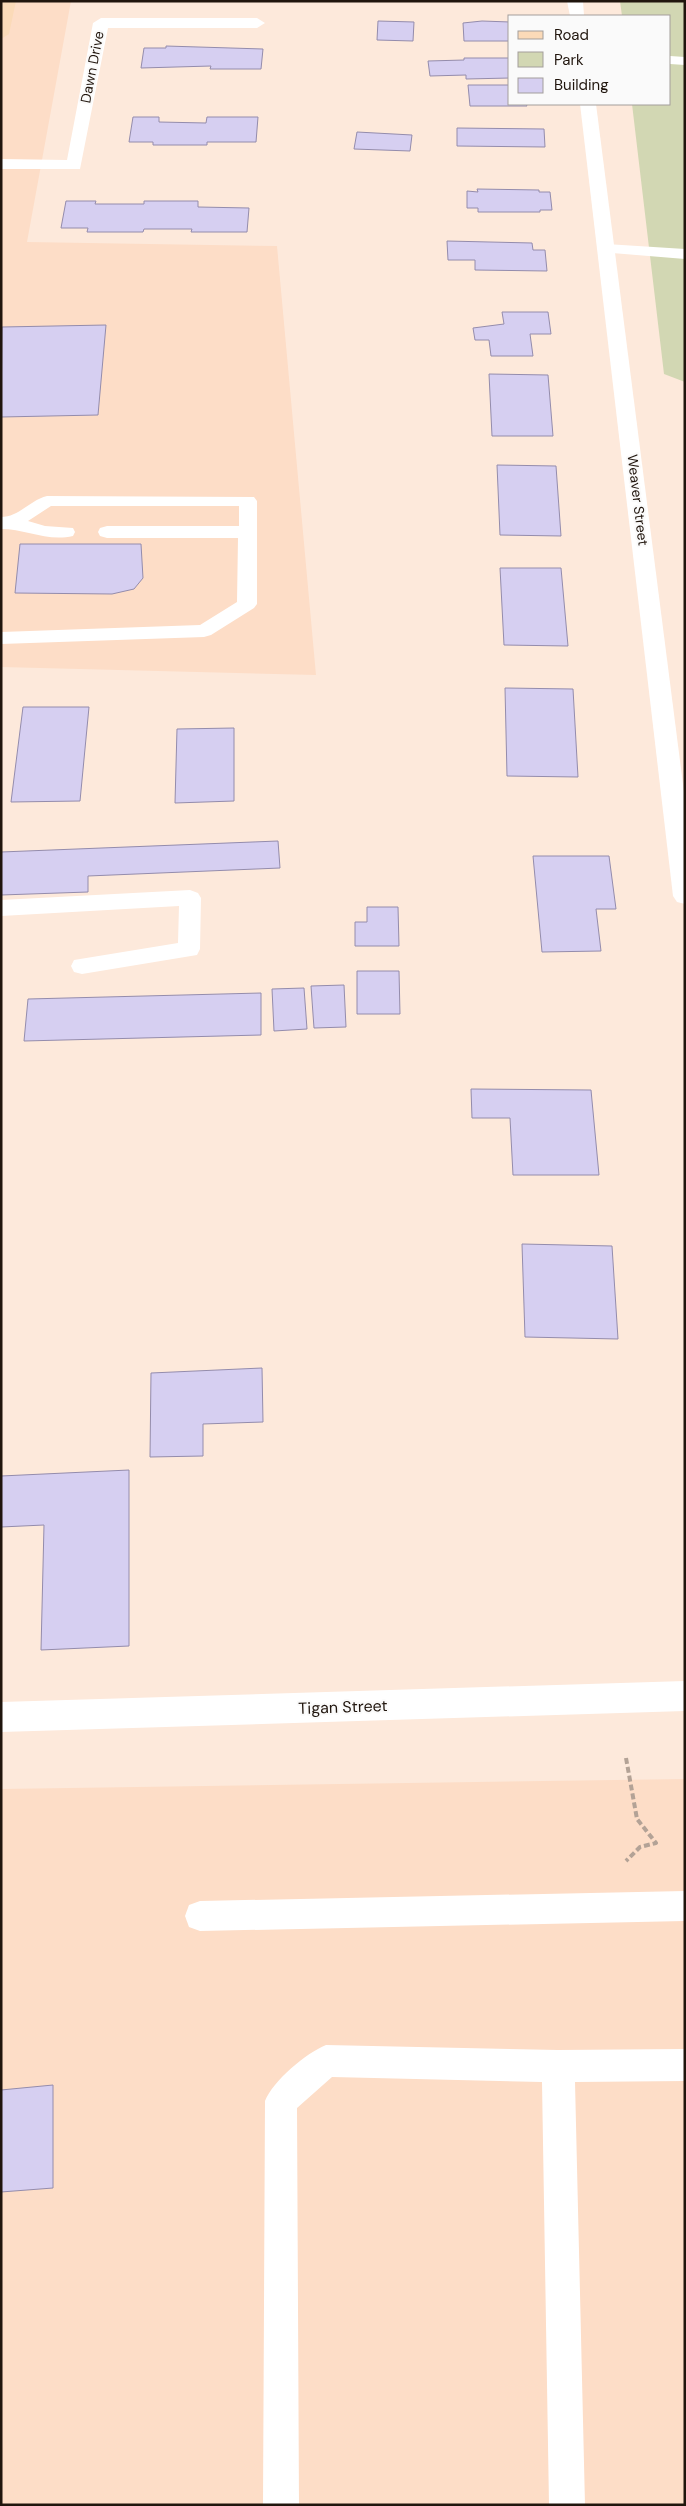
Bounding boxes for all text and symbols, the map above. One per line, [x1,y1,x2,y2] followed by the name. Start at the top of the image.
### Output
[508,15,671,105] legend
[554,25,589,45] text: Road
[76,30,108,104] street label: Dawn Drive
[554,50,584,70] text: Park
[554,75,609,95] text: Building
[623,453,653,547] street label: Weaver Street
[298,1695,388,1719] street label: Tigan Street

